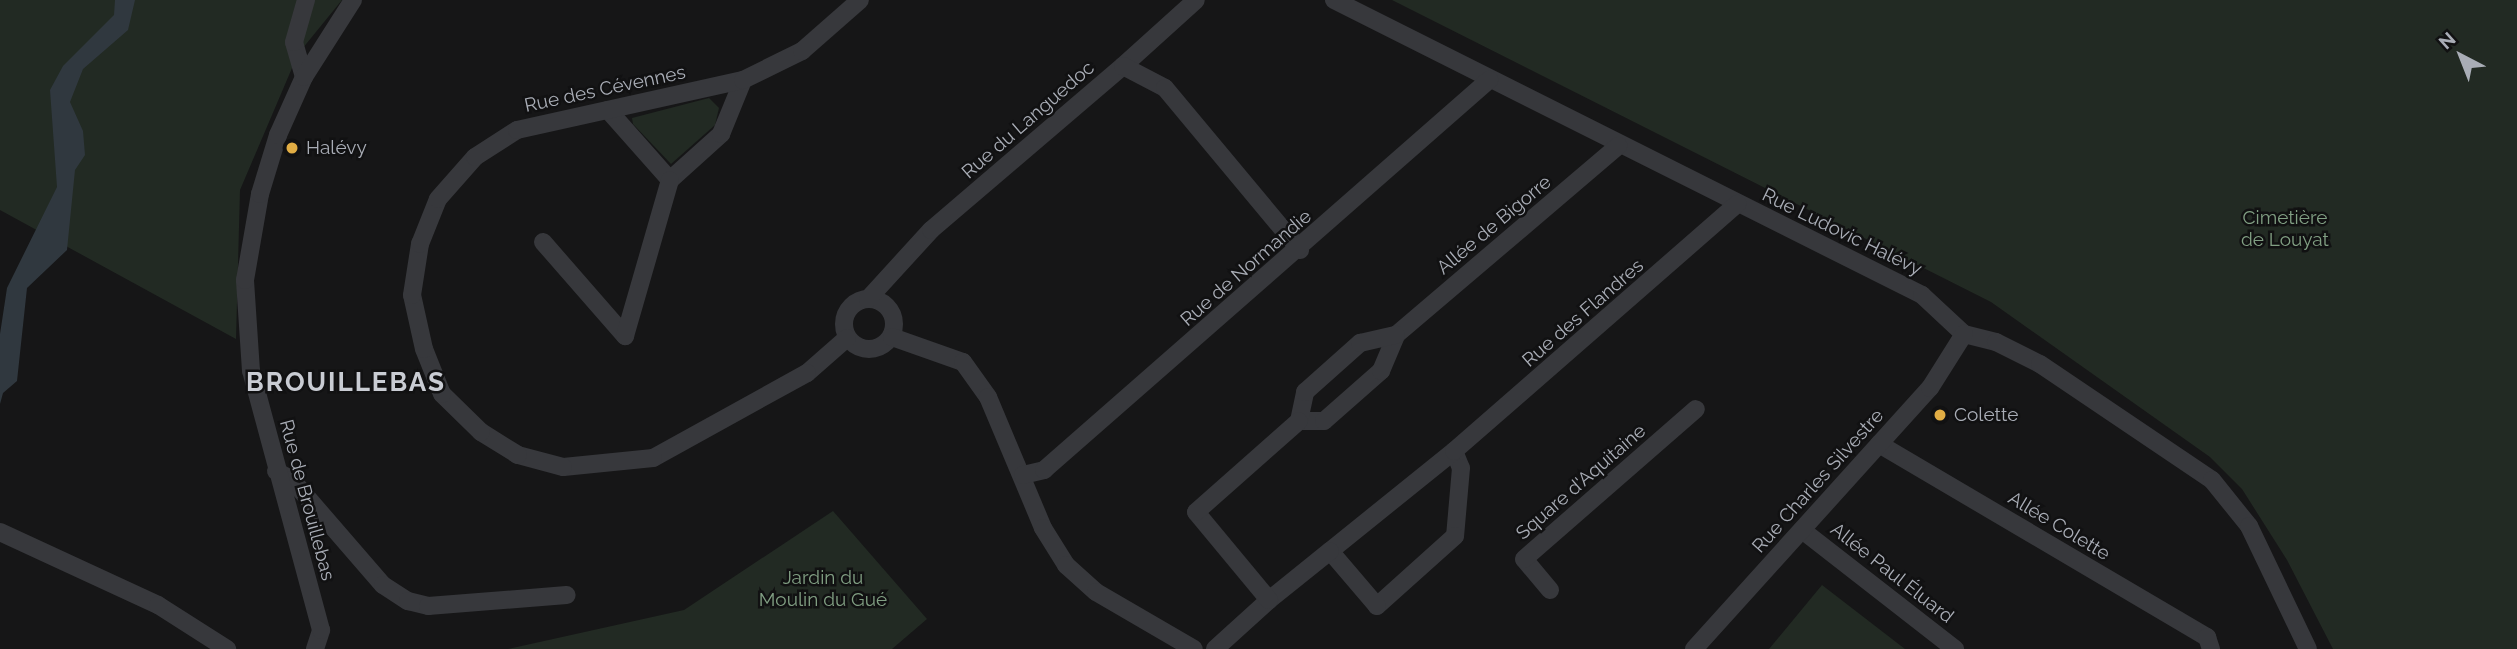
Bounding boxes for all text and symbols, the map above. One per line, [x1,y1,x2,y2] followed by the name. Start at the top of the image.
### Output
[2426,21,2496,91] north arrow
[2434,27,2460,53] text: N
[957,56,1099,184] street label: Rue du Languedoc
[522,61,688,117] street label: Rue des Cévennes
[306,137,367,159] place label: Halévy
[284,140,300,156] marker: Halévy
[1432,171,1556,279] street label: Allée de Bigorre
[1758,183,1926,281] street label: Rue Ludovic Halévy
[1176,205,1316,331] street label: Rue de Normandie
[2241,207,2329,251] park label: Cimetière de Louyat
[1518,254,1648,372] street label: Rue des Flandres
[247,367,445,399] district label: BROUILLEBAS
[1747,404,1889,558] street label: Rue Charles Silvestre
[1954,404,2018,426] place label: Colette
[1932,407,1948,423] marker: Colette
[275,417,339,583] street label: Rue de Brouillebas
[1511,419,1651,545] street label: Square d'Aquitaine
[2004,487,2114,565] street label: Allée Colette
[1826,518,1958,628] street label: Allée Paul Éluard
[759,567,887,611] park label: Jardin du Moulin du Gué

